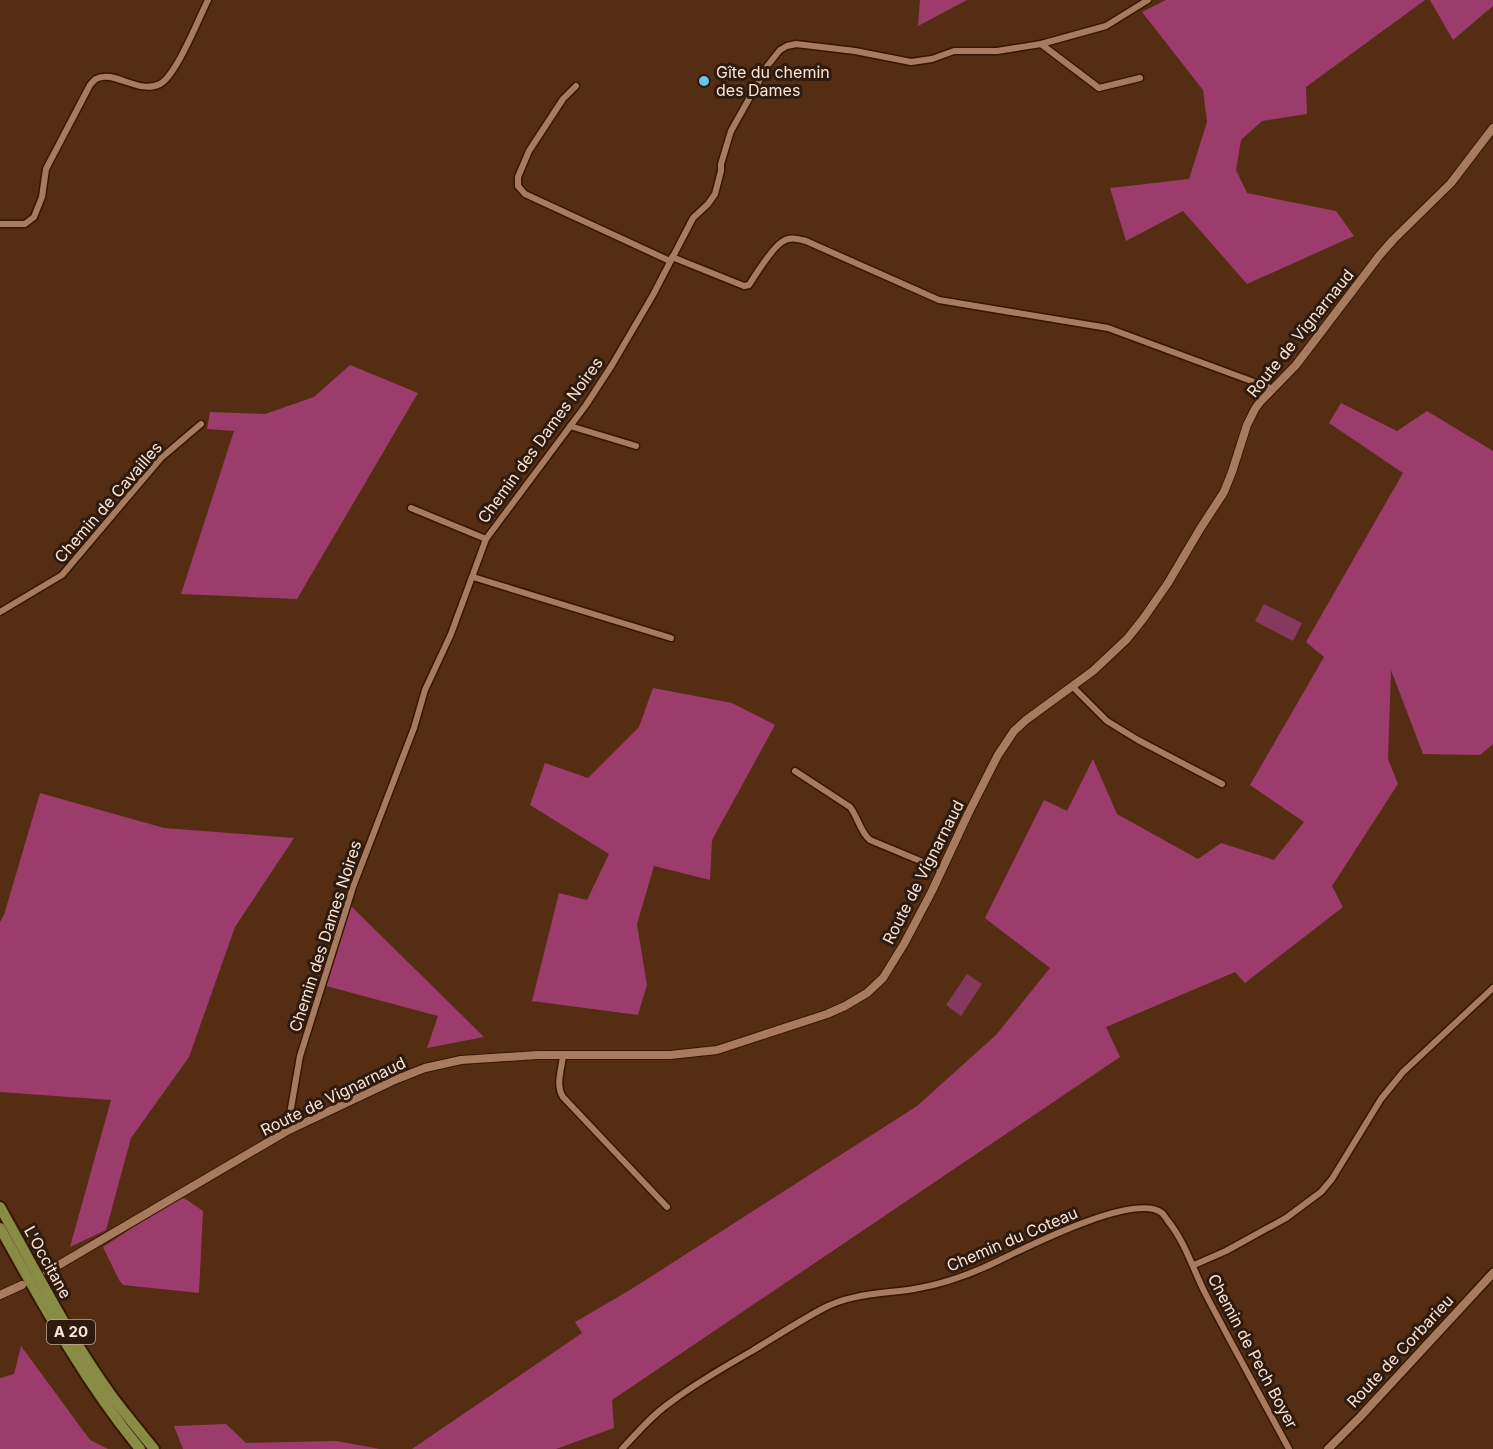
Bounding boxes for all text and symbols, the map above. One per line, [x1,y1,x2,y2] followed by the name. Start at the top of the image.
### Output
[716,62,830,100] place label: Gîte du chemin des Dames
[697,74,711,88] marker: Gîte du chemin des Dames
[1242,265,1358,401] street label: Route de Vignarnaud
[473,353,607,527] street label: Chemin des Dames Noires
[50,437,166,567] street label: Chemin de Cavailles
[878,797,968,947] street label: Route de Vignarnaud
[285,838,365,1034] street label: Chemin des Dames Noires
[257,1052,409,1140] street label: Route de Vignarnaud
[943,1202,1081,1276] street label: Chemin du Coteau
[20,1222,76,1302] street label: L'Occitane
[1204,1270,1302,1432] street label: Chemin de Pech Boyer
[1343,1290,1457,1412] street label: Route de Corbarieu
[47,1320,95,1344] road number: A 20

